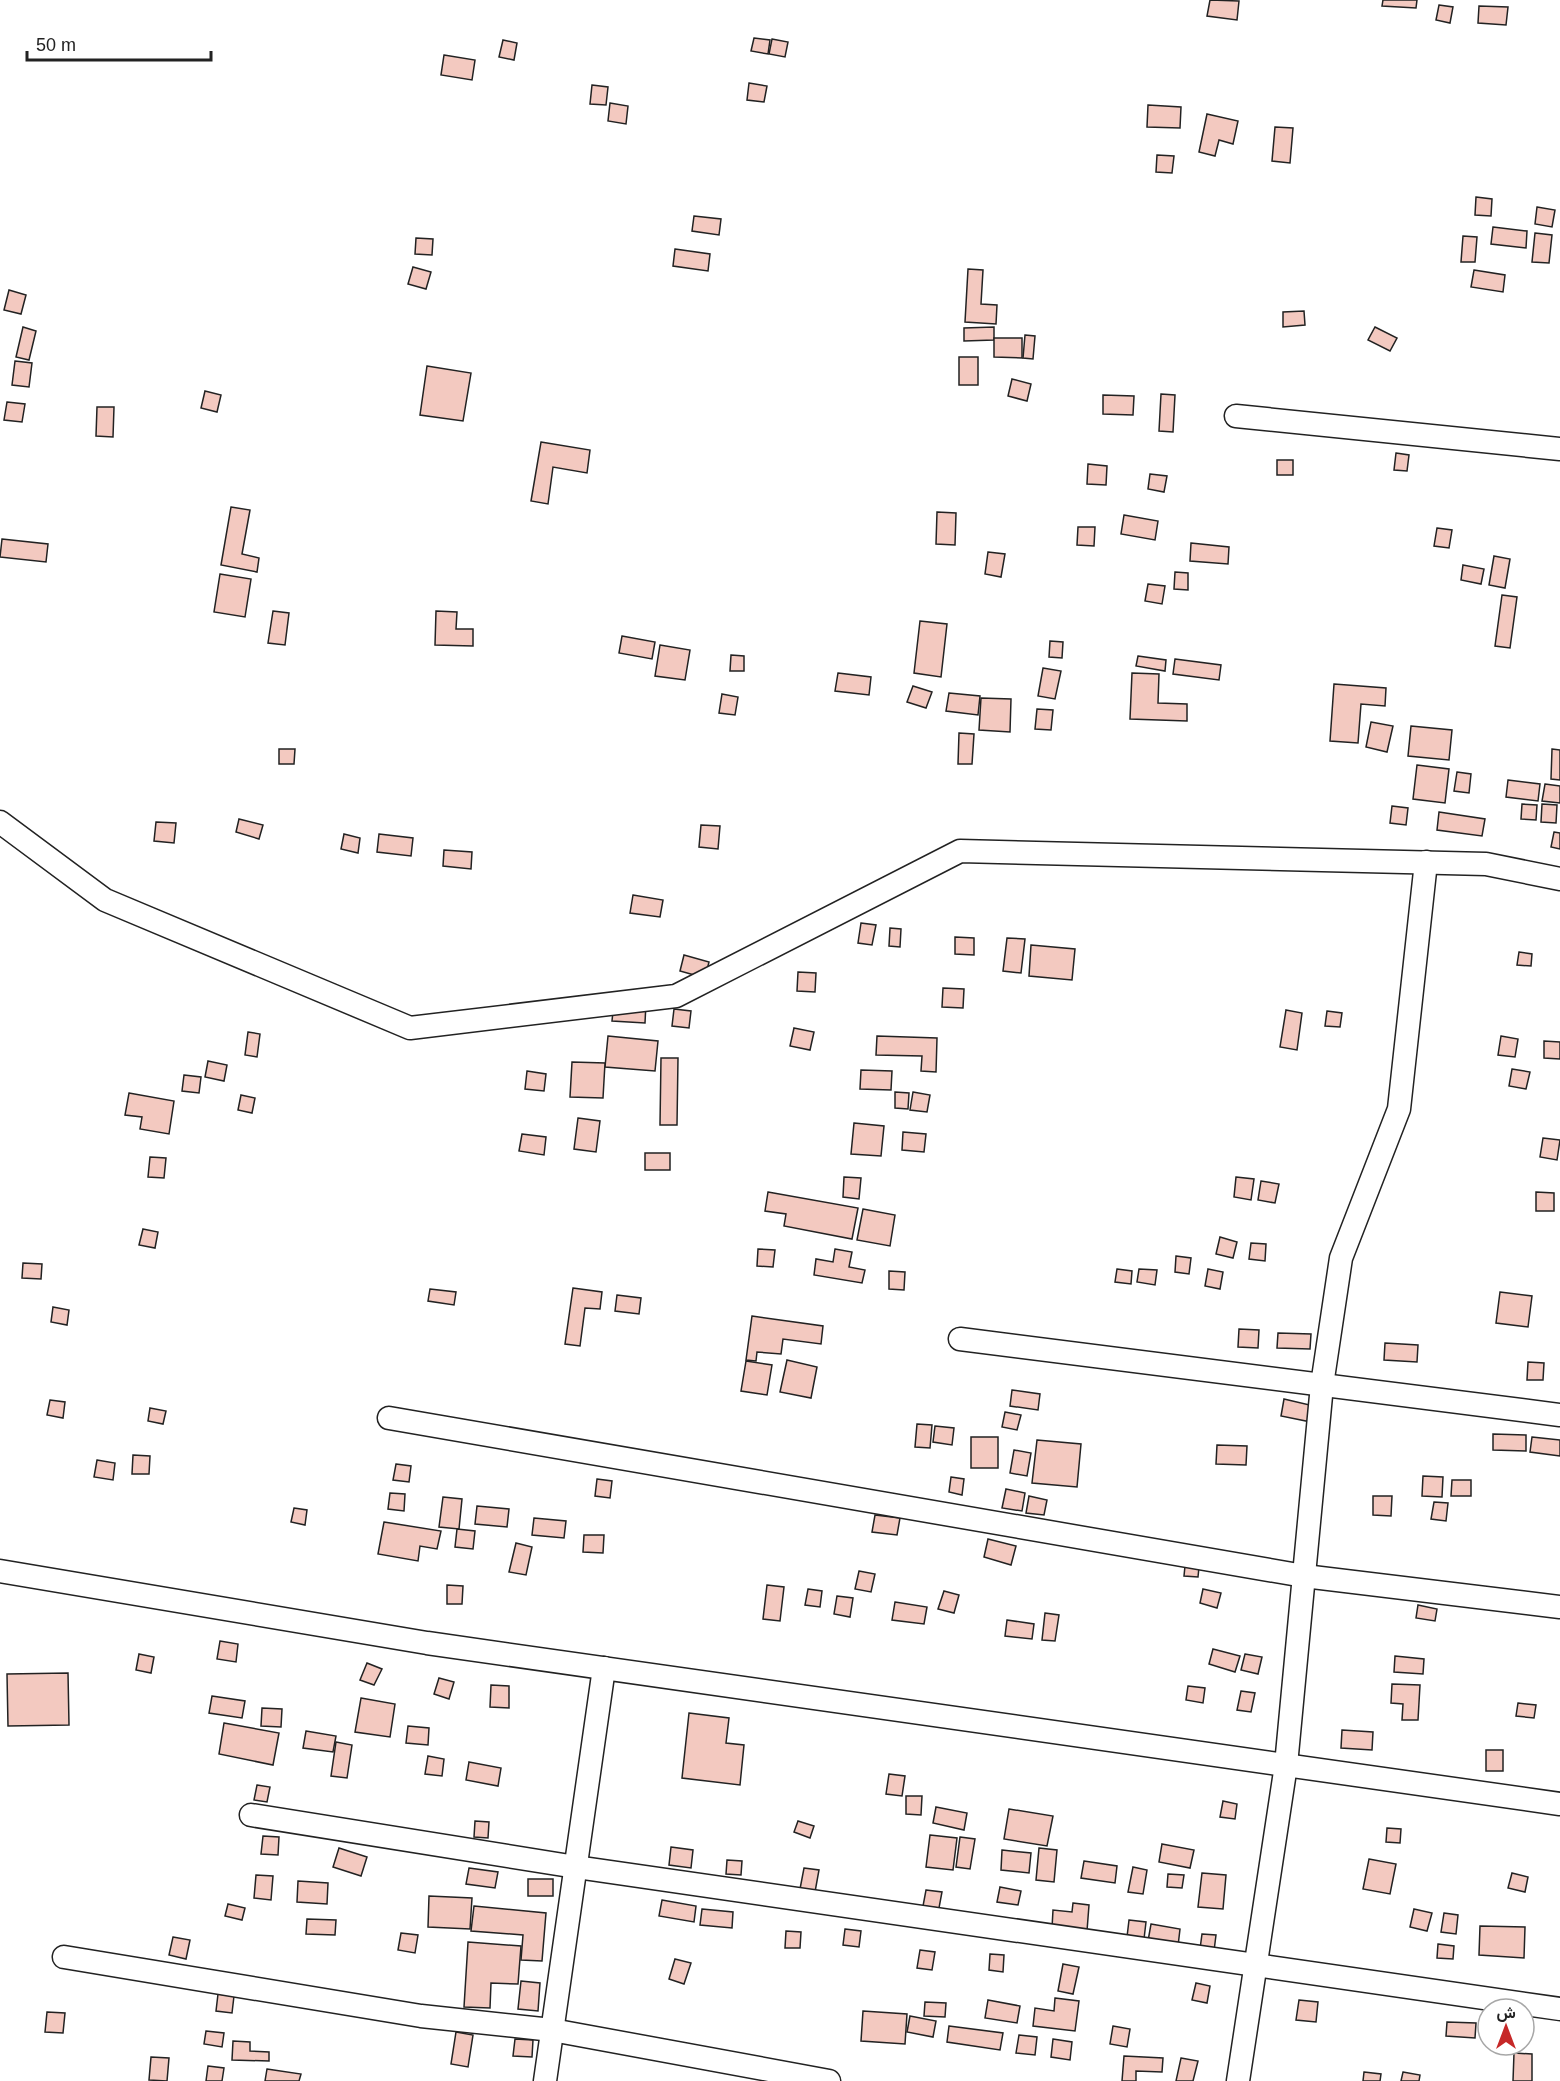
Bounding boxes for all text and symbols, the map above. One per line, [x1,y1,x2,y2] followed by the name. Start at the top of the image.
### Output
[27,24,212,62] scale bar
[36,35,76,55] text: 50 m
[1476,1997,1536,2057] north arrow
[1496,2004,1516,2022] text: ش

